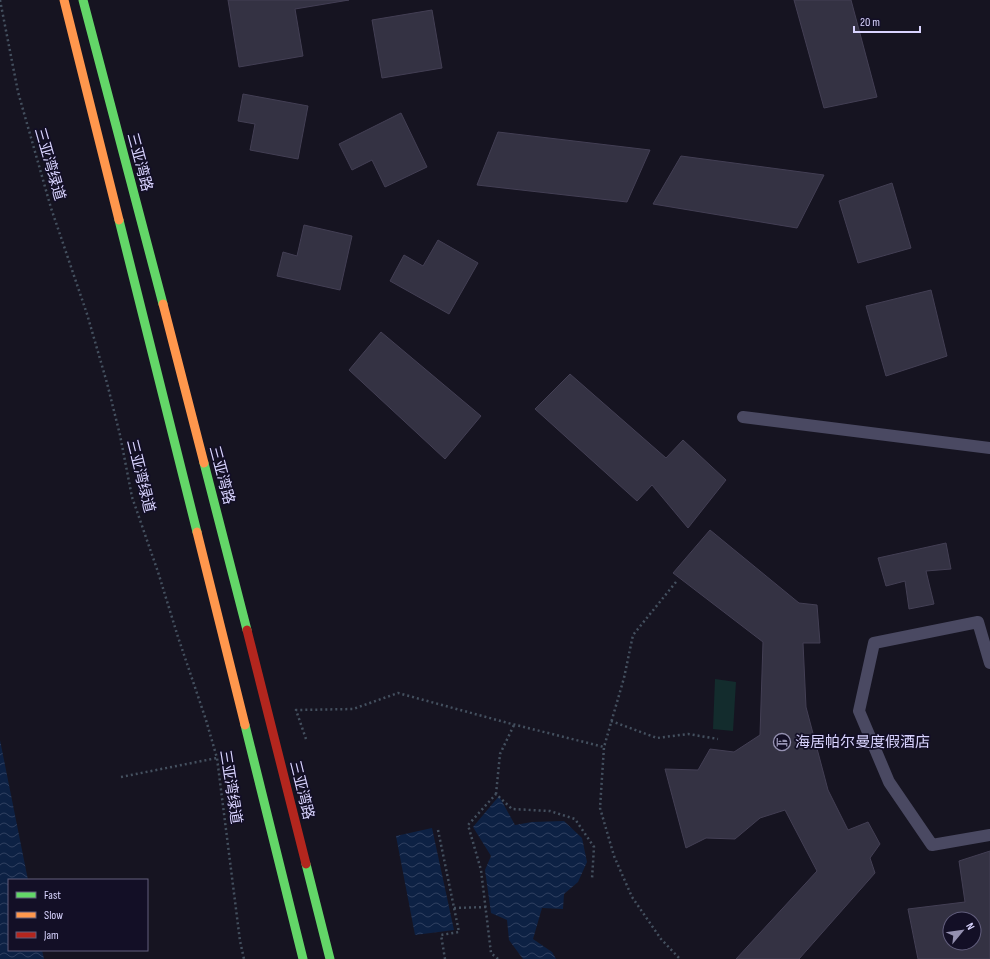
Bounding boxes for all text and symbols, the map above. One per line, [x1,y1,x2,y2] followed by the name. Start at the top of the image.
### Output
[854,8,920,34] scale bar
[860,15,880,30] text: 20 m
[30,125,69,203] street label: 三亚湾绿道
[123,131,156,194] street label: 三亚湾路
[122,437,159,515] street label: 三亚湾绿道
[205,444,238,507] street label: 三亚湾路
[772,732,792,752] hotel icon: 海居帕尔曼度假酒店
[795,733,930,752] place label: 海居帕尔曼度假酒店
[215,749,246,826] street label: 三亚湾绿道
[285,759,318,822] street label: 三亚湾路
[8,879,148,951] legend
[44,888,61,903] text: Fast
[44,908,63,923] text: Slow
[942,911,982,951] north arrow
[963,921,977,932] text: N
[43,928,59,943] text: Jam

